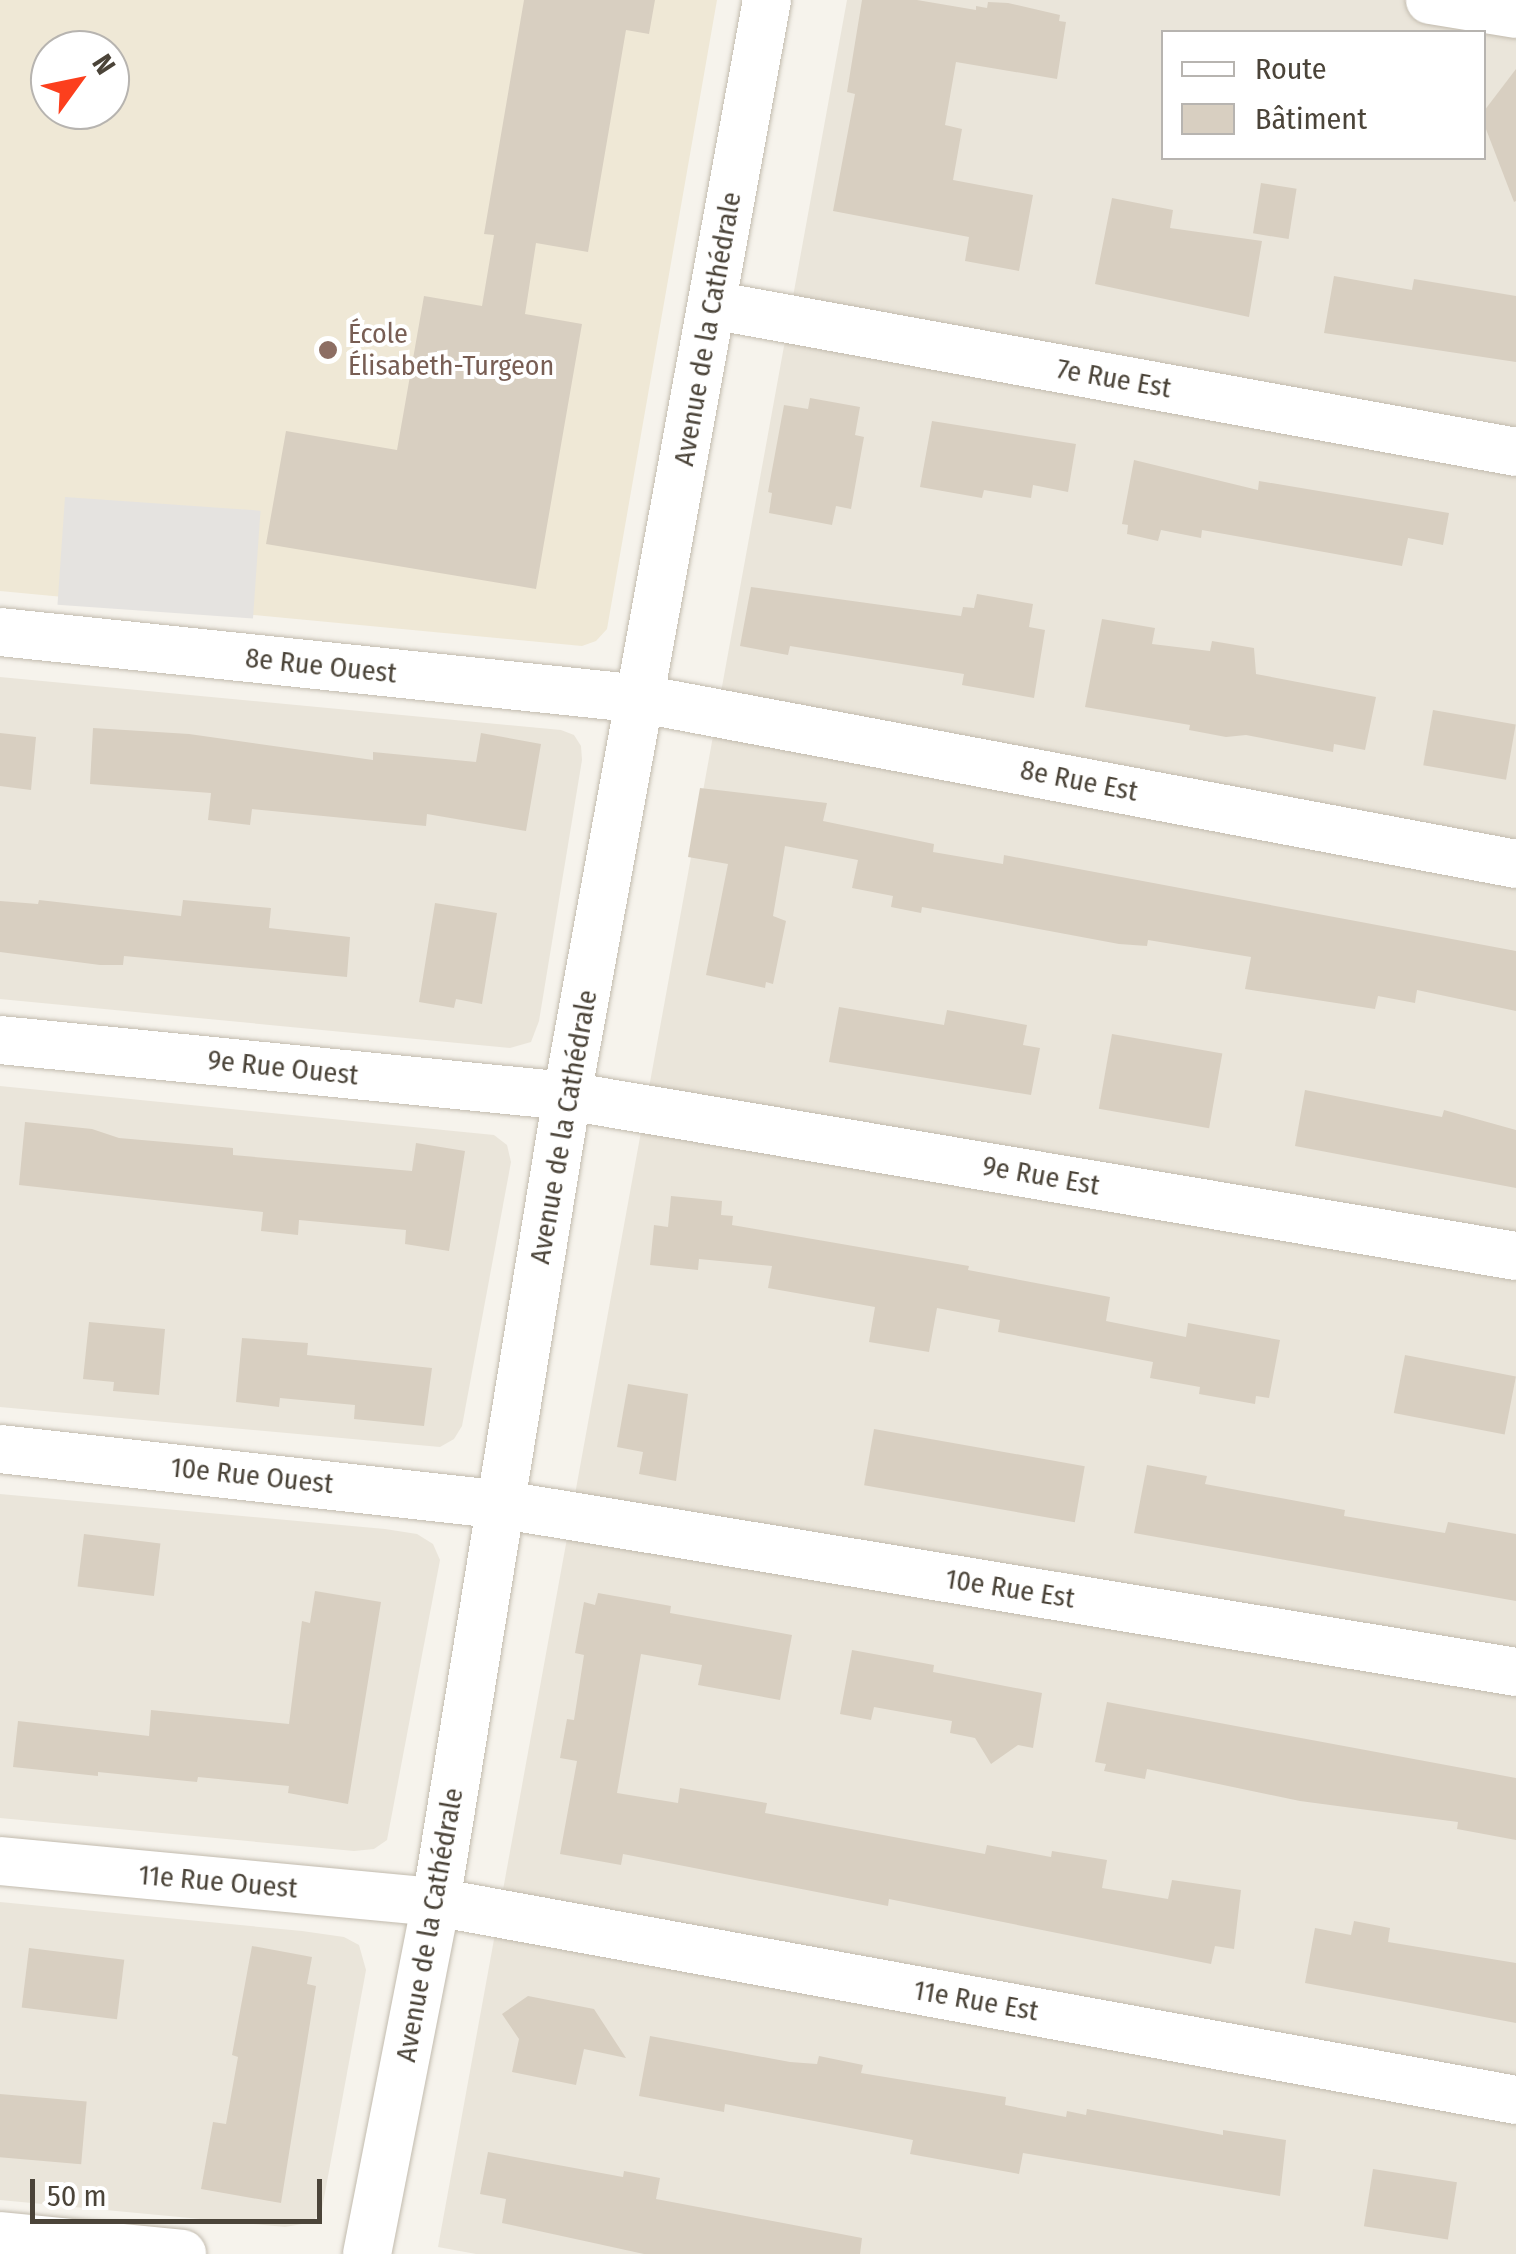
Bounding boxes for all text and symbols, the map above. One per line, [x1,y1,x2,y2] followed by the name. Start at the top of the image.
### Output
[30,30,130,130] north arrow
[1161,30,1486,160] legend
[85,48,122,81] text: N
[1255,51,1327,87] text: Route
[1255,101,1367,137] text: Bâtiment
[667,189,749,469] street label: Avenue de la Cathédrale
[348,317,554,383] place label: École Élisabeth-Turgeon
[317,339,339,361] marker: École Élisabeth-Turgeon
[1054,352,1174,406] street label: 7e Rue Est
[244,641,398,691] street label: 8e Rue Ouest
[1017,753,1141,809] street label: 8e Rue Est
[523,987,605,1267] street label: Avenue de la Cathédrale
[206,1043,360,1093] street label: 9e Rue Ouest
[980,1149,1102,1203] street label: 9e Rue Est
[169,1451,335,1501] street label: 10e Rue Ouest
[943,1562,1077,1616] street label: 10e Rue Est
[389,1785,471,2065] street label: Avenue de la Cathédrale
[137,1858,299,1906] street label: 11e Rue Ouest
[911,1973,1041,2029] street label: 11e Rue Est
[35,2159,328,2221] scale bar
[47,2178,107,2214] text: 50 m

